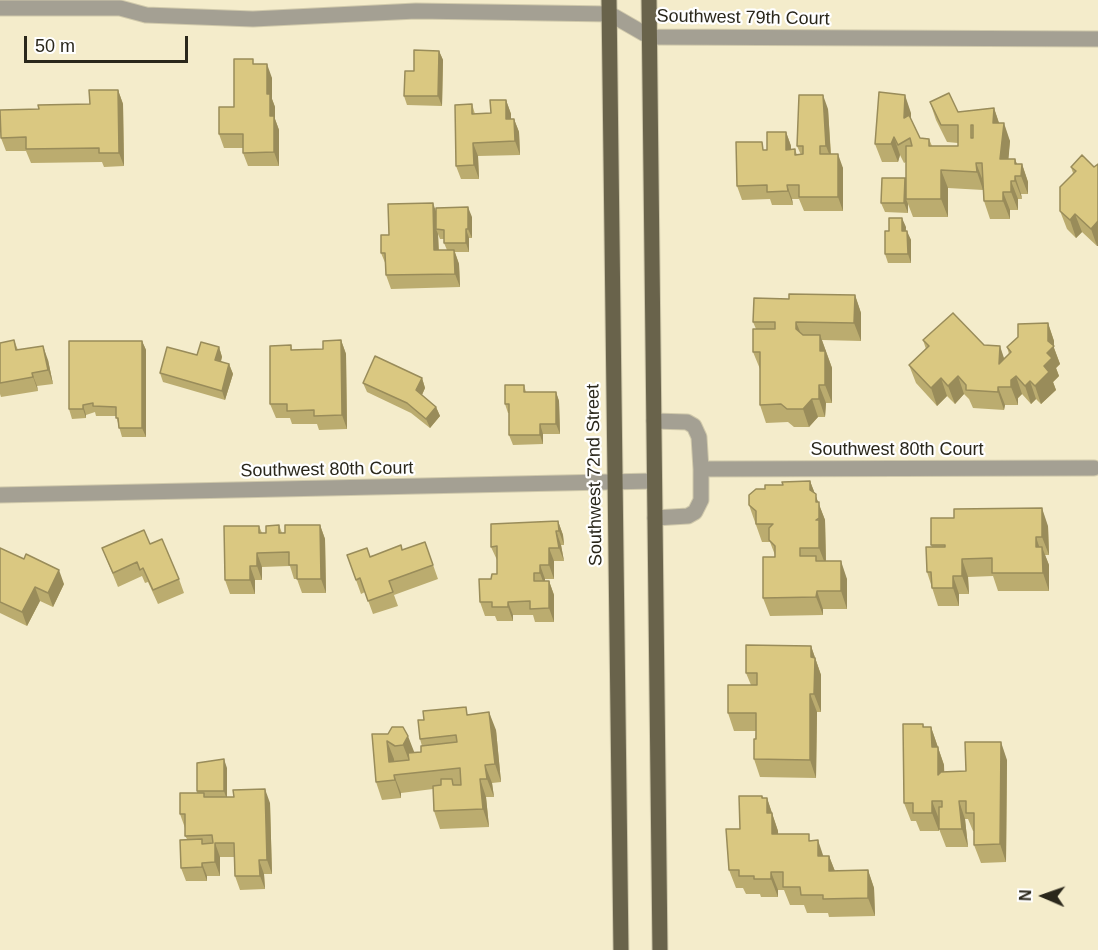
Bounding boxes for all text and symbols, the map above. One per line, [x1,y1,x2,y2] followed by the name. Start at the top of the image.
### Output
[656,6,830,30] street label: Southwest 79th Court
[27,24,190,62] scale bar
[35,36,75,56] text: 50 m
[583,384,607,566] street label: Southwest 72nd Street
[810,439,984,461] street label: Southwest 80th Court
[240,458,414,482] street label: Southwest 80th Court
[1014,866,1074,926] north arrow
[1017,889,1034,901] text: N

